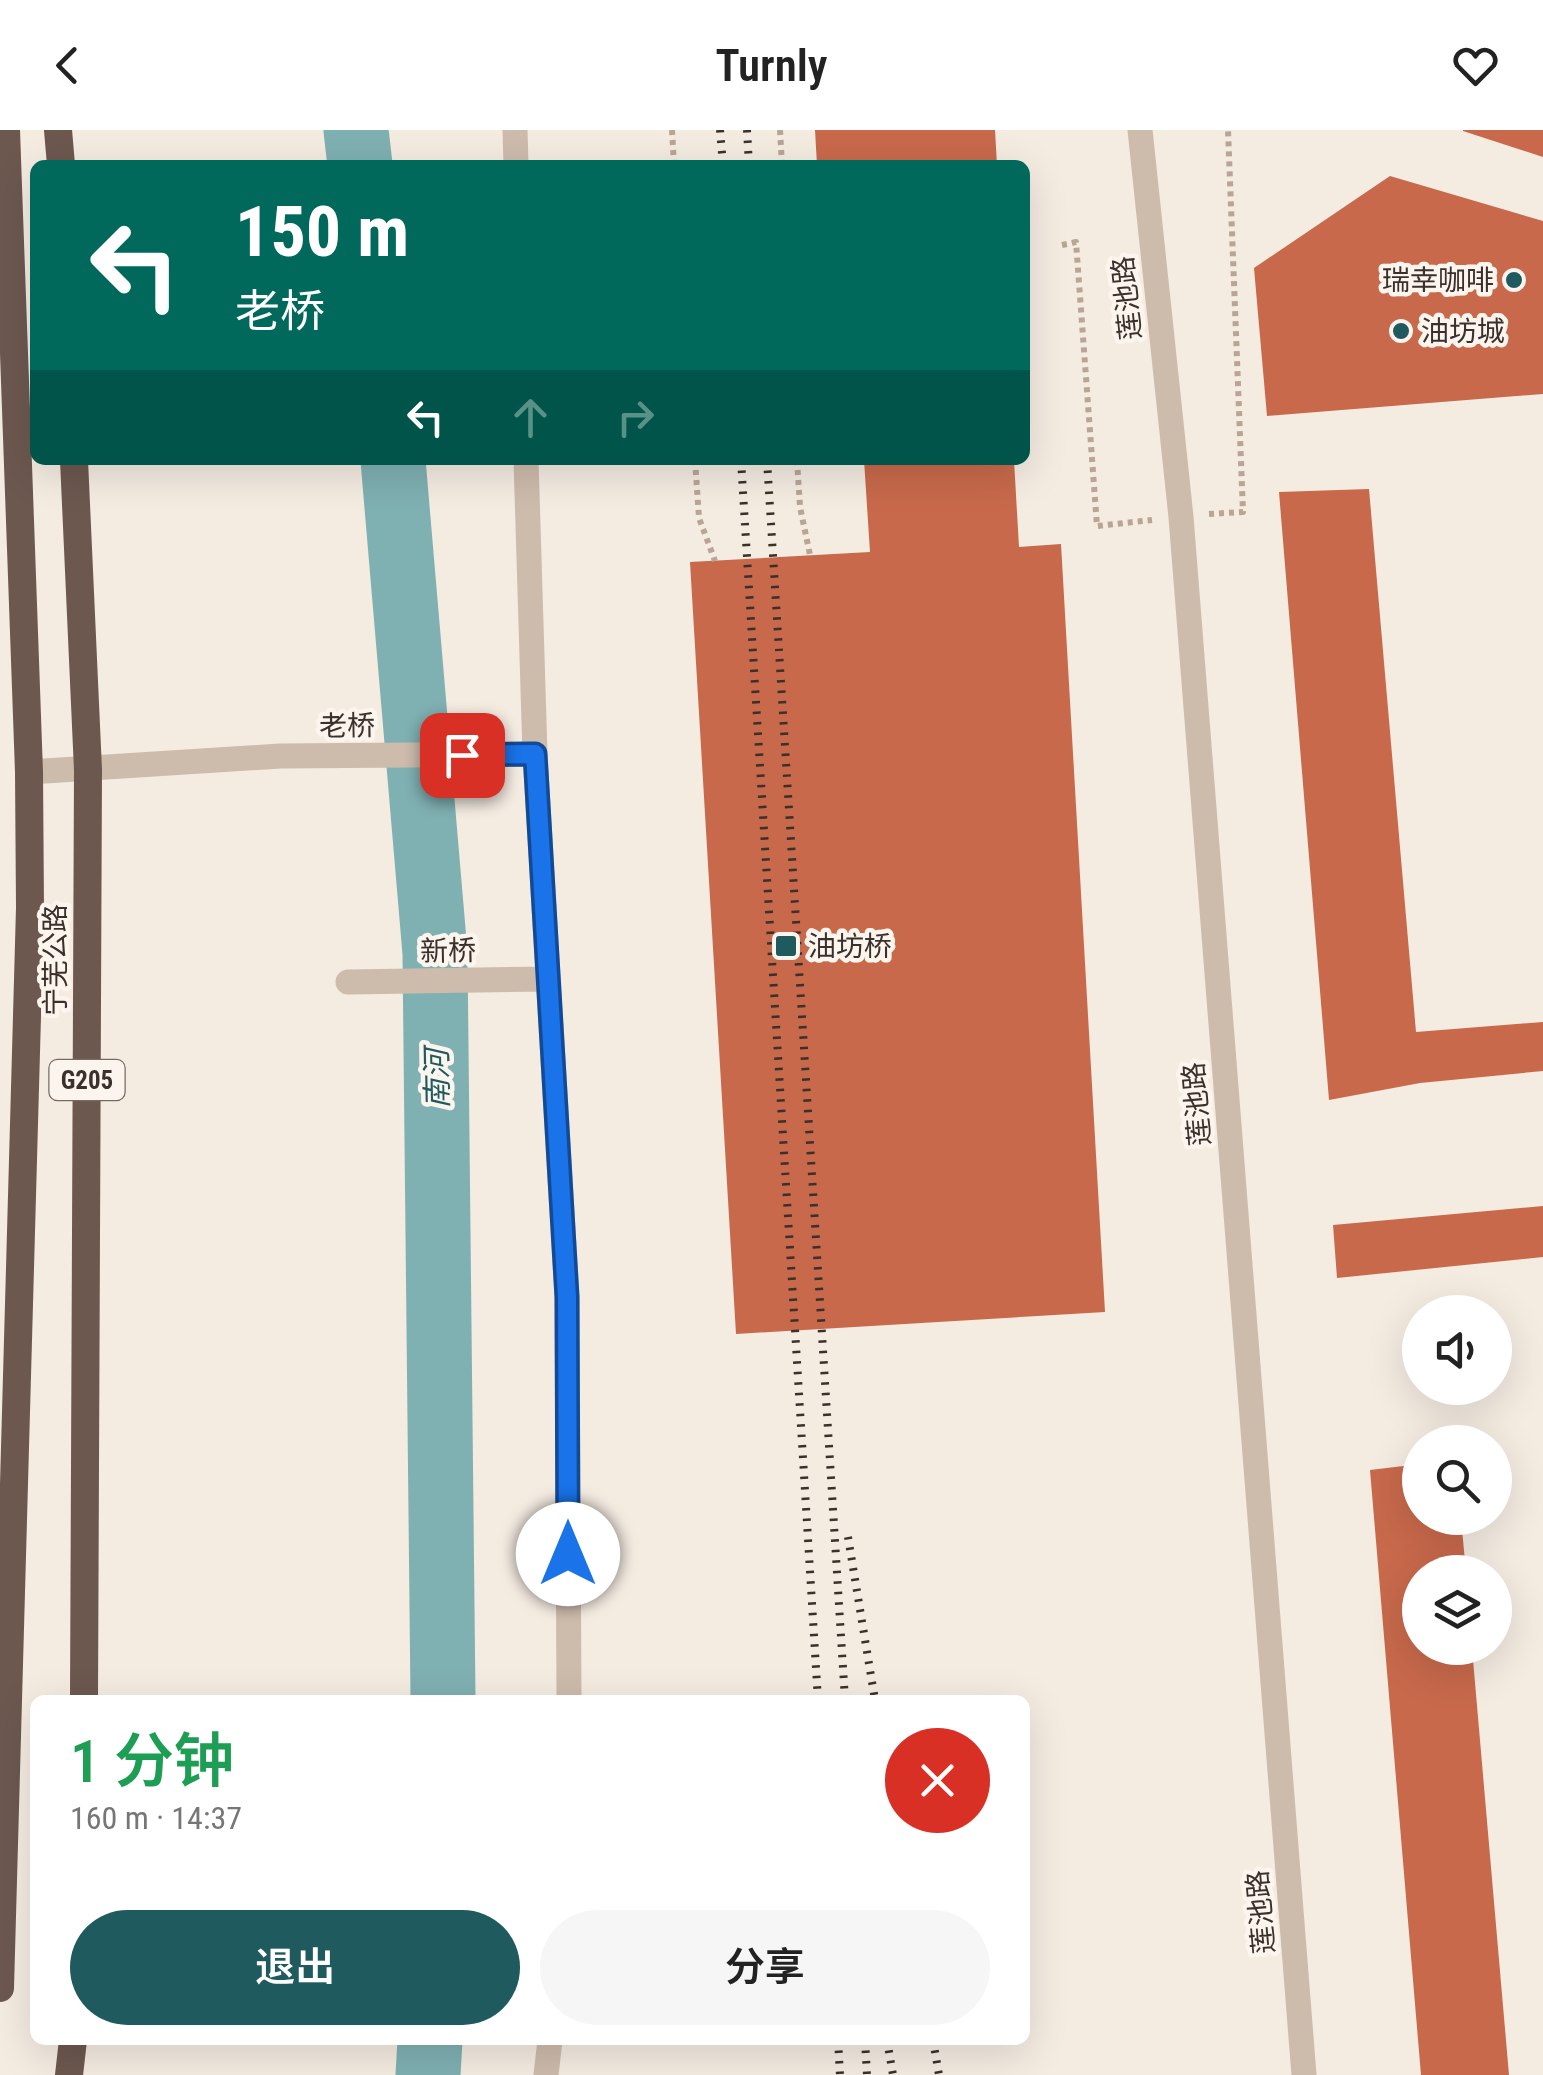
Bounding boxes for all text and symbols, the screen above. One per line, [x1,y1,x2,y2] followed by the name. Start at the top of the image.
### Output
[40,38,95,93] icon: back
[1448,38,1503,93] icon: heart
[715,39,828,92] text: Turnly
[235,191,409,273] text: 150 m
[70,200,200,330] icon: left
[1106,254,1148,342] street label: 莲池路
[1382,264,1494,297] place label: 瑞幸咖啡
[1503,269,1525,291] marker: 瑞幸咖啡
[235,285,325,338] text: 老桥
[1421,315,1505,348] place label: 油坊城
[1390,320,1412,342] marker: 油坊城
[398,390,453,445] icon: left
[503,390,558,445] icon: ahead
[608,390,663,445] icon: right
[319,709,375,743] street label: 老桥
[420,713,505,798] pin
[435,728,490,783] icon: arrive
[39,904,72,1016] street label: 宁芜公路
[808,930,892,963] place label: 油坊桥
[773,933,799,959] marker: 油坊桥
[420,934,476,968] street label: 新桥
[419,1044,455,1109] water label: 南河
[49,1060,124,1100] road number: G205
[1177,1061,1217,1147] street label: 莲池路
[1402,1295,1512,1665] map controls
[1402,1295,1512,1405] button: sound
[1402,1425,1512,1535] button: search
[516,1502,620,1606] position arrow
[1402,1555,1512,1665] button: layers
[70,1726,234,1797] text: 1 分钟
[885,1728,990,1833] button: close
[70,1799,242,1837] text: 160 m · 14:37
[1241,1869,1281,1955] street label: 莲池路
[70,1910,520,2025] button: 退出
[540,1910,990,2025] button: 分享

